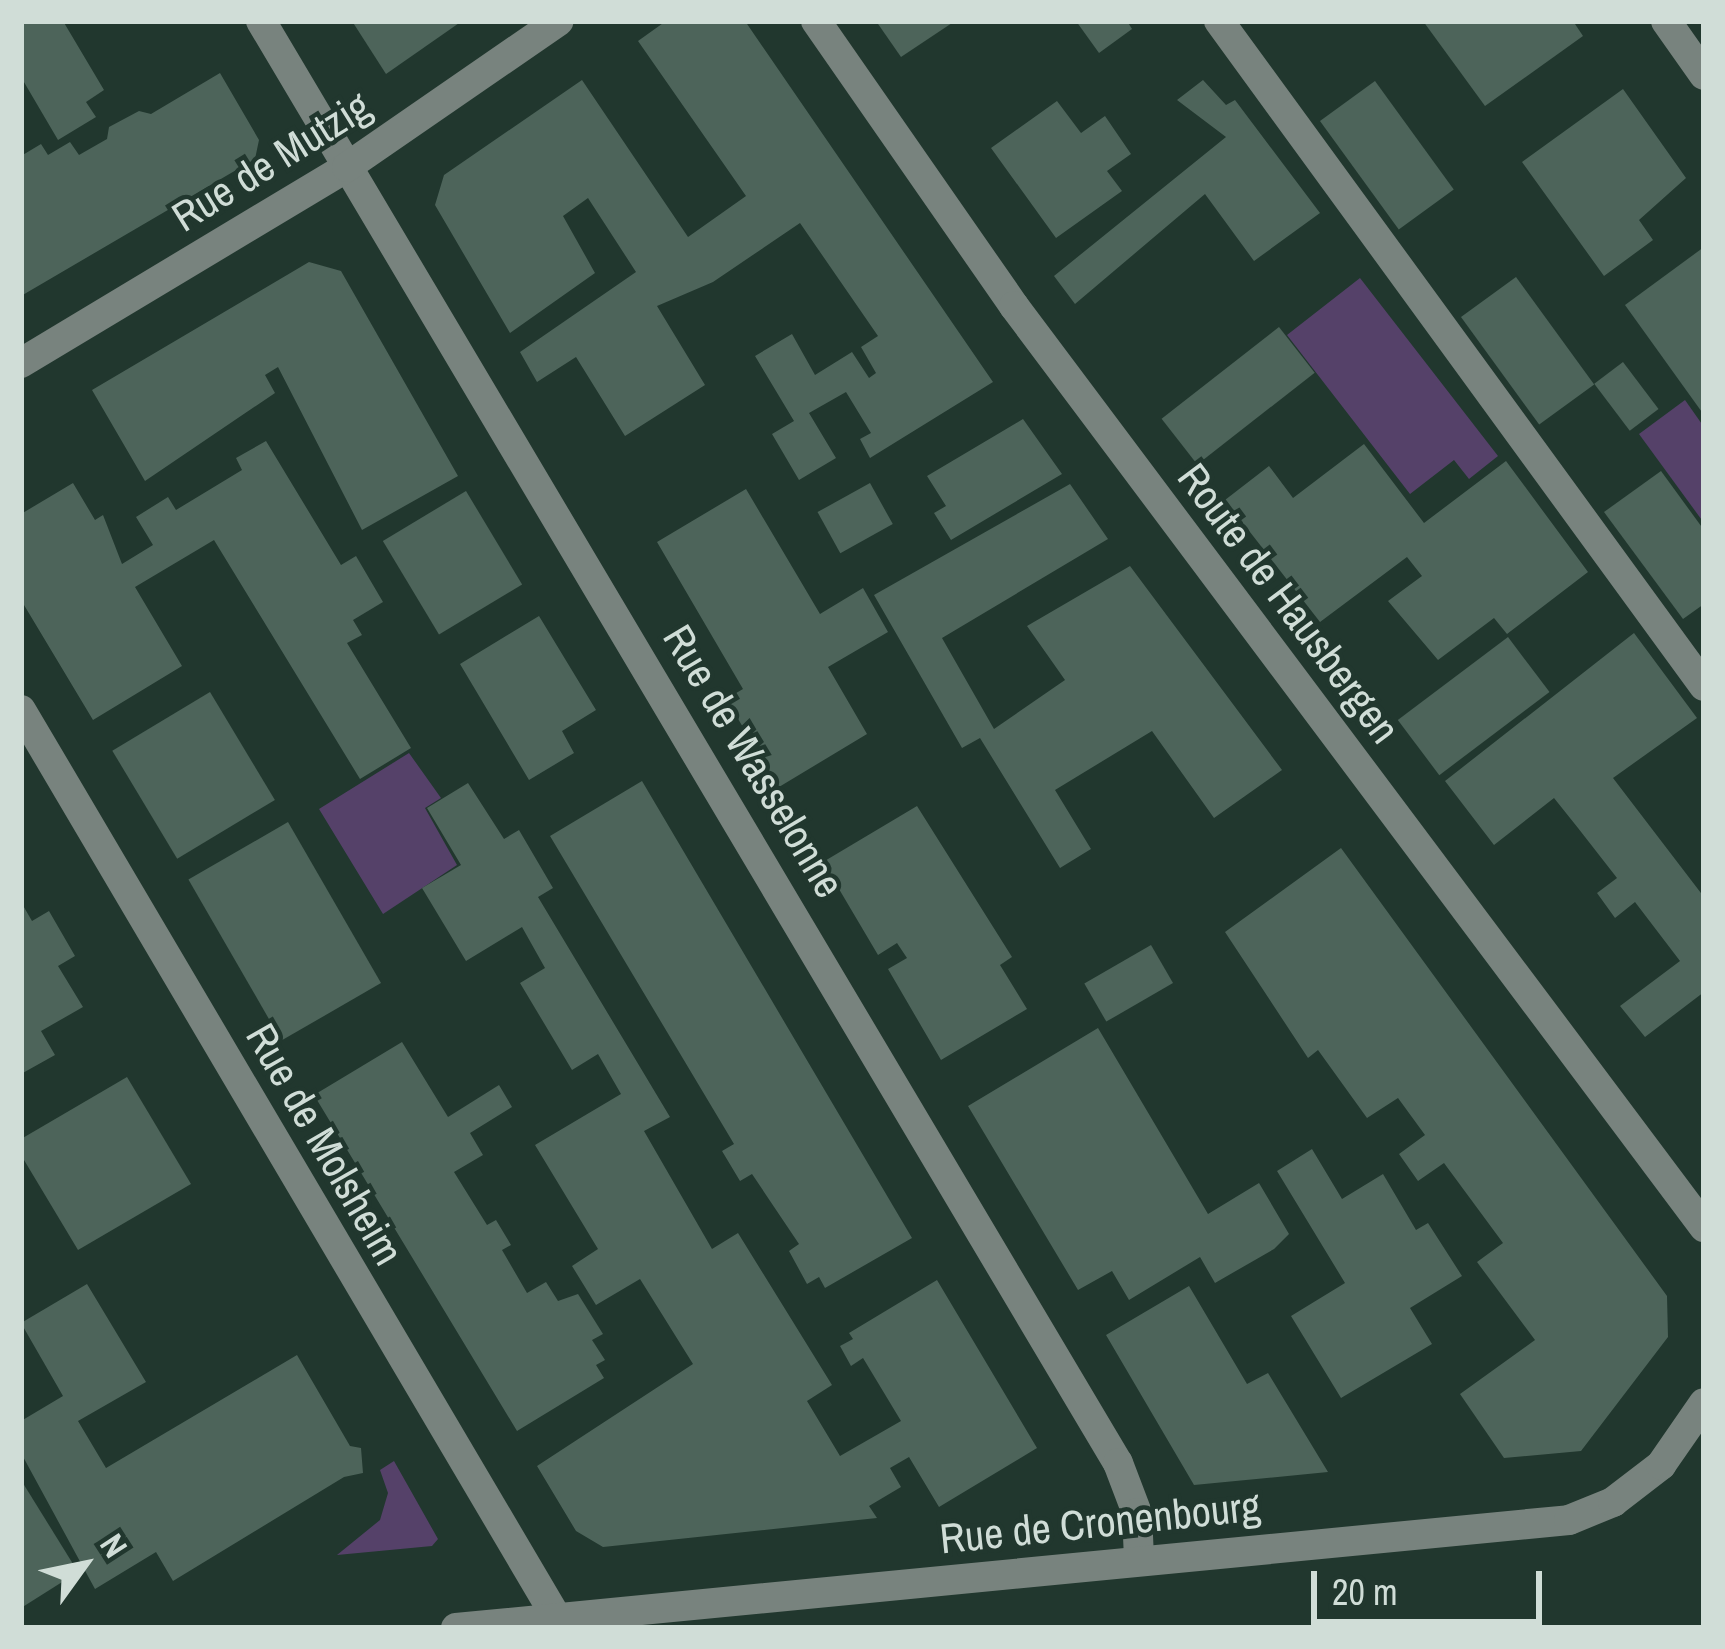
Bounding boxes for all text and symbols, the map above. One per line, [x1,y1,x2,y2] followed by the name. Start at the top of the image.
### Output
[163,80,379,242] street label: Rue de Mutzig
[1167,453,1411,753] street label: Route de Hausbergen
[653,616,855,906] street label: Rue de Wasselonne
[236,1015,414,1273] street label: Rue de Molsheim
[937,1480,1263,1564] street label: Rue de Cronenbourg
[24,1505,144,1625] north arrow
[90,1525,138,1566] text: N
[1317,1547,1548,1621] scale bar
[1332,1568,1398,1616] text: 20 m

